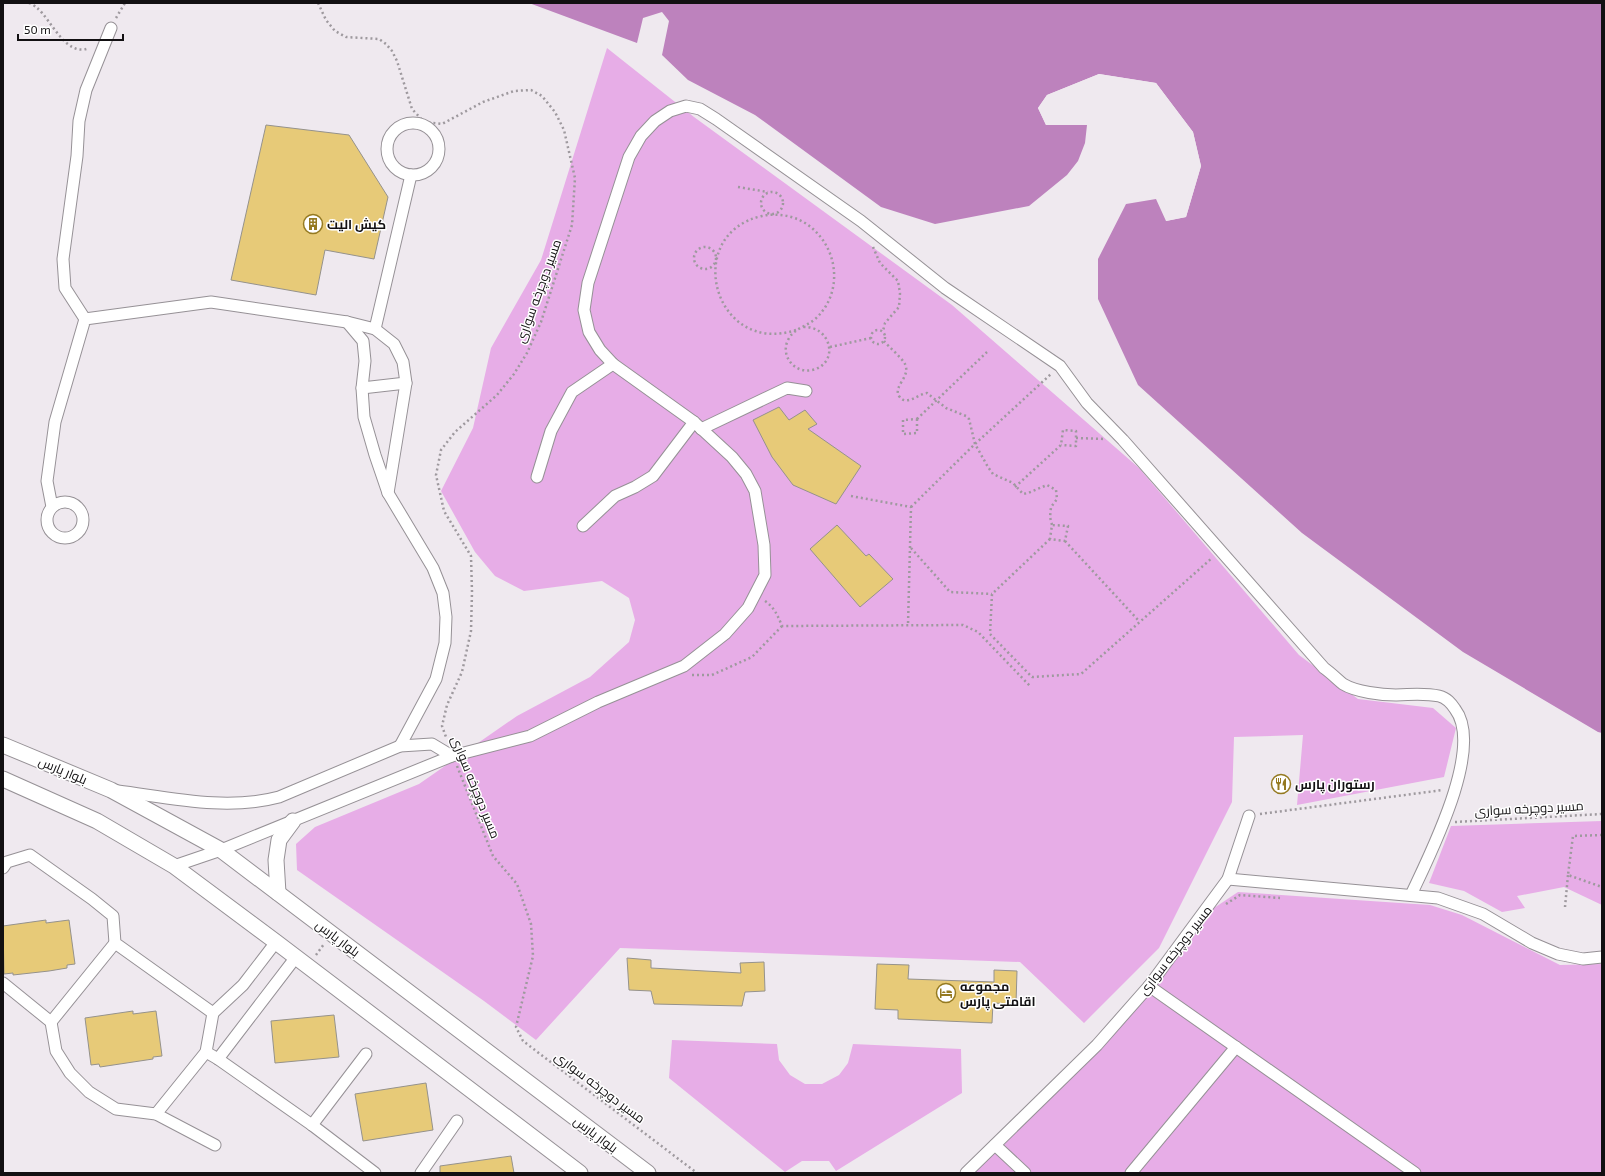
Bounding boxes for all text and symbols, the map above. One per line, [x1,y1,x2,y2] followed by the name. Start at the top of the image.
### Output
[18,16,123,42] scale bar
[24,22,51,36] text: 50 m
[302,213,324,235] building icon: کیش الیت
[327,216,386,232] place label: کیش الیت
[512,237,566,346] street label: مسیر دوچرخه سواری
[446,733,504,841] street label: مسیر دوچرخه سواری
[35,753,90,789] street label: بلوار پارس
[1270,773,1292,795] restaurant icon: رستوران پارس
[1295,776,1375,794] place label: رستوران پارس
[1474,797,1584,821] street label: مسیر دوچرخه سواری
[1135,902,1216,999] street label: مسیر دوچرخه سواری
[312,916,363,961] street label: بلوار پارس
[960,978,1036,1011] place label: مجموعه اقامتی پارس
[935,982,957,1004] hotel icon: مجموعه اقامتی پارس
[550,1048,648,1128] street label: مسیر دوچرخه سواری
[570,1112,621,1157] street label: بلوار پارس

